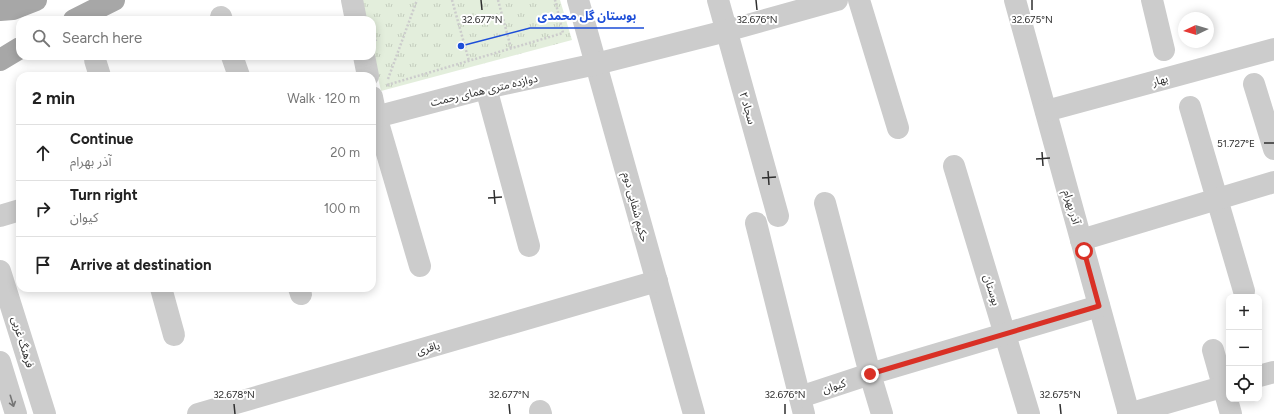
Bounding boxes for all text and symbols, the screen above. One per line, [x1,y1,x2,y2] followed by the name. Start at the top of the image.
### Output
[530,4,644,28] callout: بوستان گل محمدی
[538,9,637,23] text: بوستان گل محمدی
[1178,12,1214,48] north arrow
[462,13,502,26] text: 32.677°N
[736,13,778,26] text: 32.676°N
[1011,13,1053,26] text: 32.675°N
[16,16,376,60] search box
[30,27,52,49] icon: search
[62,29,142,47] text: Search here
[429,72,539,109] street label: دوازده متری همای رحمت
[1150,72,1169,89] street label: بهار
[32,88,75,108] text: 2 min
[737,90,758,126] street label: سجاد ۲
[287,91,360,106] text: Walk · 120 m
[70,130,133,148] text: Continue
[1217,137,1255,150] text: 51.727°E
[32,142,54,164] icon: ahead
[330,145,360,160] text: 20 m
[70,154,112,169] text: آذر بهرام
[618,171,651,245] street label: حکیم شفایی دوم
[70,186,138,204] text: Turn right
[1059,188,1083,227] street label: آذر بهرام
[32,198,54,220] icon: right
[324,201,360,216] text: 100 m
[70,210,98,225] text: کیوان
[1075,242,1093,260] route start
[32,254,54,276] icon: arrive
[70,256,211,274] text: Arrive at destination
[981,273,1002,307] street label: بوستان
[1226,294,1262,402] map controls
[1226,294,1262,330] button: +
[9,315,37,369] street label: فرهنگ غربی
[1226,330,1262,366] button: −
[415,339,441,358] street label: باقری
[861,365,879,383] route end
[1226,366,1262,402] button: locate
[821,376,848,396] street label: کیوان
[213,388,255,401] text: 32.678°N
[489,388,529,401] text: 32.677°N
[764,388,806,401] text: 32.676°N
[1039,388,1081,401] text: 32.675°N
[9,395,16,408] one-way arrow

